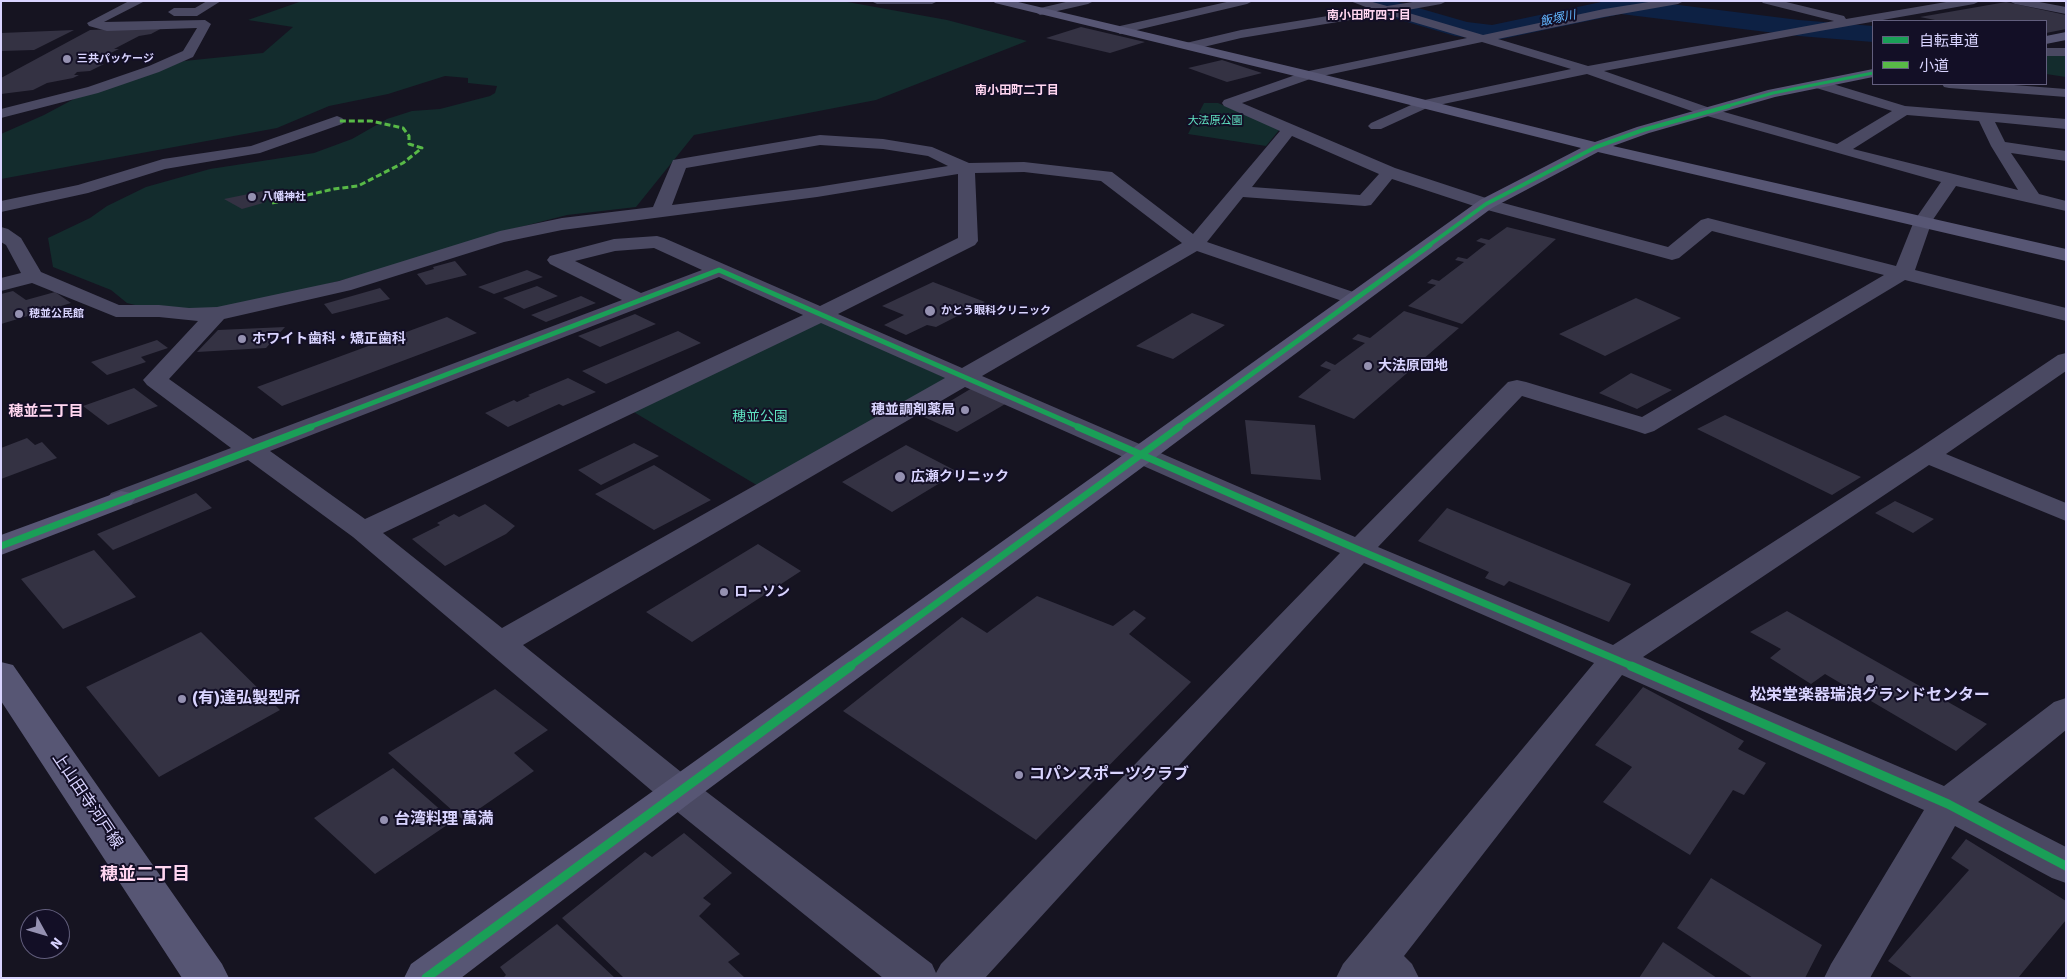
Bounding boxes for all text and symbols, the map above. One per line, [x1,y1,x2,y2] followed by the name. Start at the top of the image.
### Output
[1539,8,1577,30] water label: 飯塚川
[1327,9,1411,23] district label: 南小田町四丁目
[1872,20,2047,85] legend
[1919,32,1979,50] text: 自転車道
[77,52,154,66] place label: 三共パッケージ
[61,53,73,65] marker: 三共パッケージ
[1919,57,1949,75] text: 小道
[975,84,1059,98] district label: 南小田町二丁目
[1188,114,1242,128] park label: 大法原公園
[262,190,306,204] place label: 八幡神社
[246,191,258,203] marker: 八幡神社
[923,304,937,318] marker: かとう眼科クリニック
[941,304,1051,318] place label: かとう眼科クリニック
[29,307,84,321] place label: 穂並公民館
[13,308,25,320] marker: 穂並公民館
[252,331,406,347] place label: ホワイト歯科・矯正歯科
[236,333,248,345] marker: ホワイト歯科・矯正歯科
[1378,358,1448,374] place label: 大法原団地
[1362,360,1374,372] marker: 大法原団地
[871,402,955,418] place label: 穂並調剤薬局
[9,403,83,421] district label: 穂並三丁目
[959,404,971,416] marker: 穂並調剤薬局
[732,409,788,425] park label: 穂並公園
[911,469,1009,485] place label: 広瀬クリニック
[893,470,907,484] marker: 広瀬クリニック
[734,584,790,600] place label: ローソン
[718,586,730,598] marker: ローソン
[1864,673,1876,685] marker: 松栄堂楽器瑞浪グランドセンター
[1750,686,1990,706] place label: 松栄堂楽器瑞浪グランドセンター
[192,689,300,709] place label: (有)達弘製型所
[176,693,188,705] marker: (有)達弘製型所
[48,749,126,853] street label: 上山田寺河戸線
[1029,765,1189,785] place label: コパンスポーツクラブ
[1013,769,1025,781] marker: コパンスポーツクラブ
[394,810,494,830] place label: 台湾料理 萬満
[378,814,390,826] marker: 台湾料理 萬満
[100,864,190,886] district label: 穂並二丁目
[20,909,70,959] north arrow
[47,934,66,952] text: N

